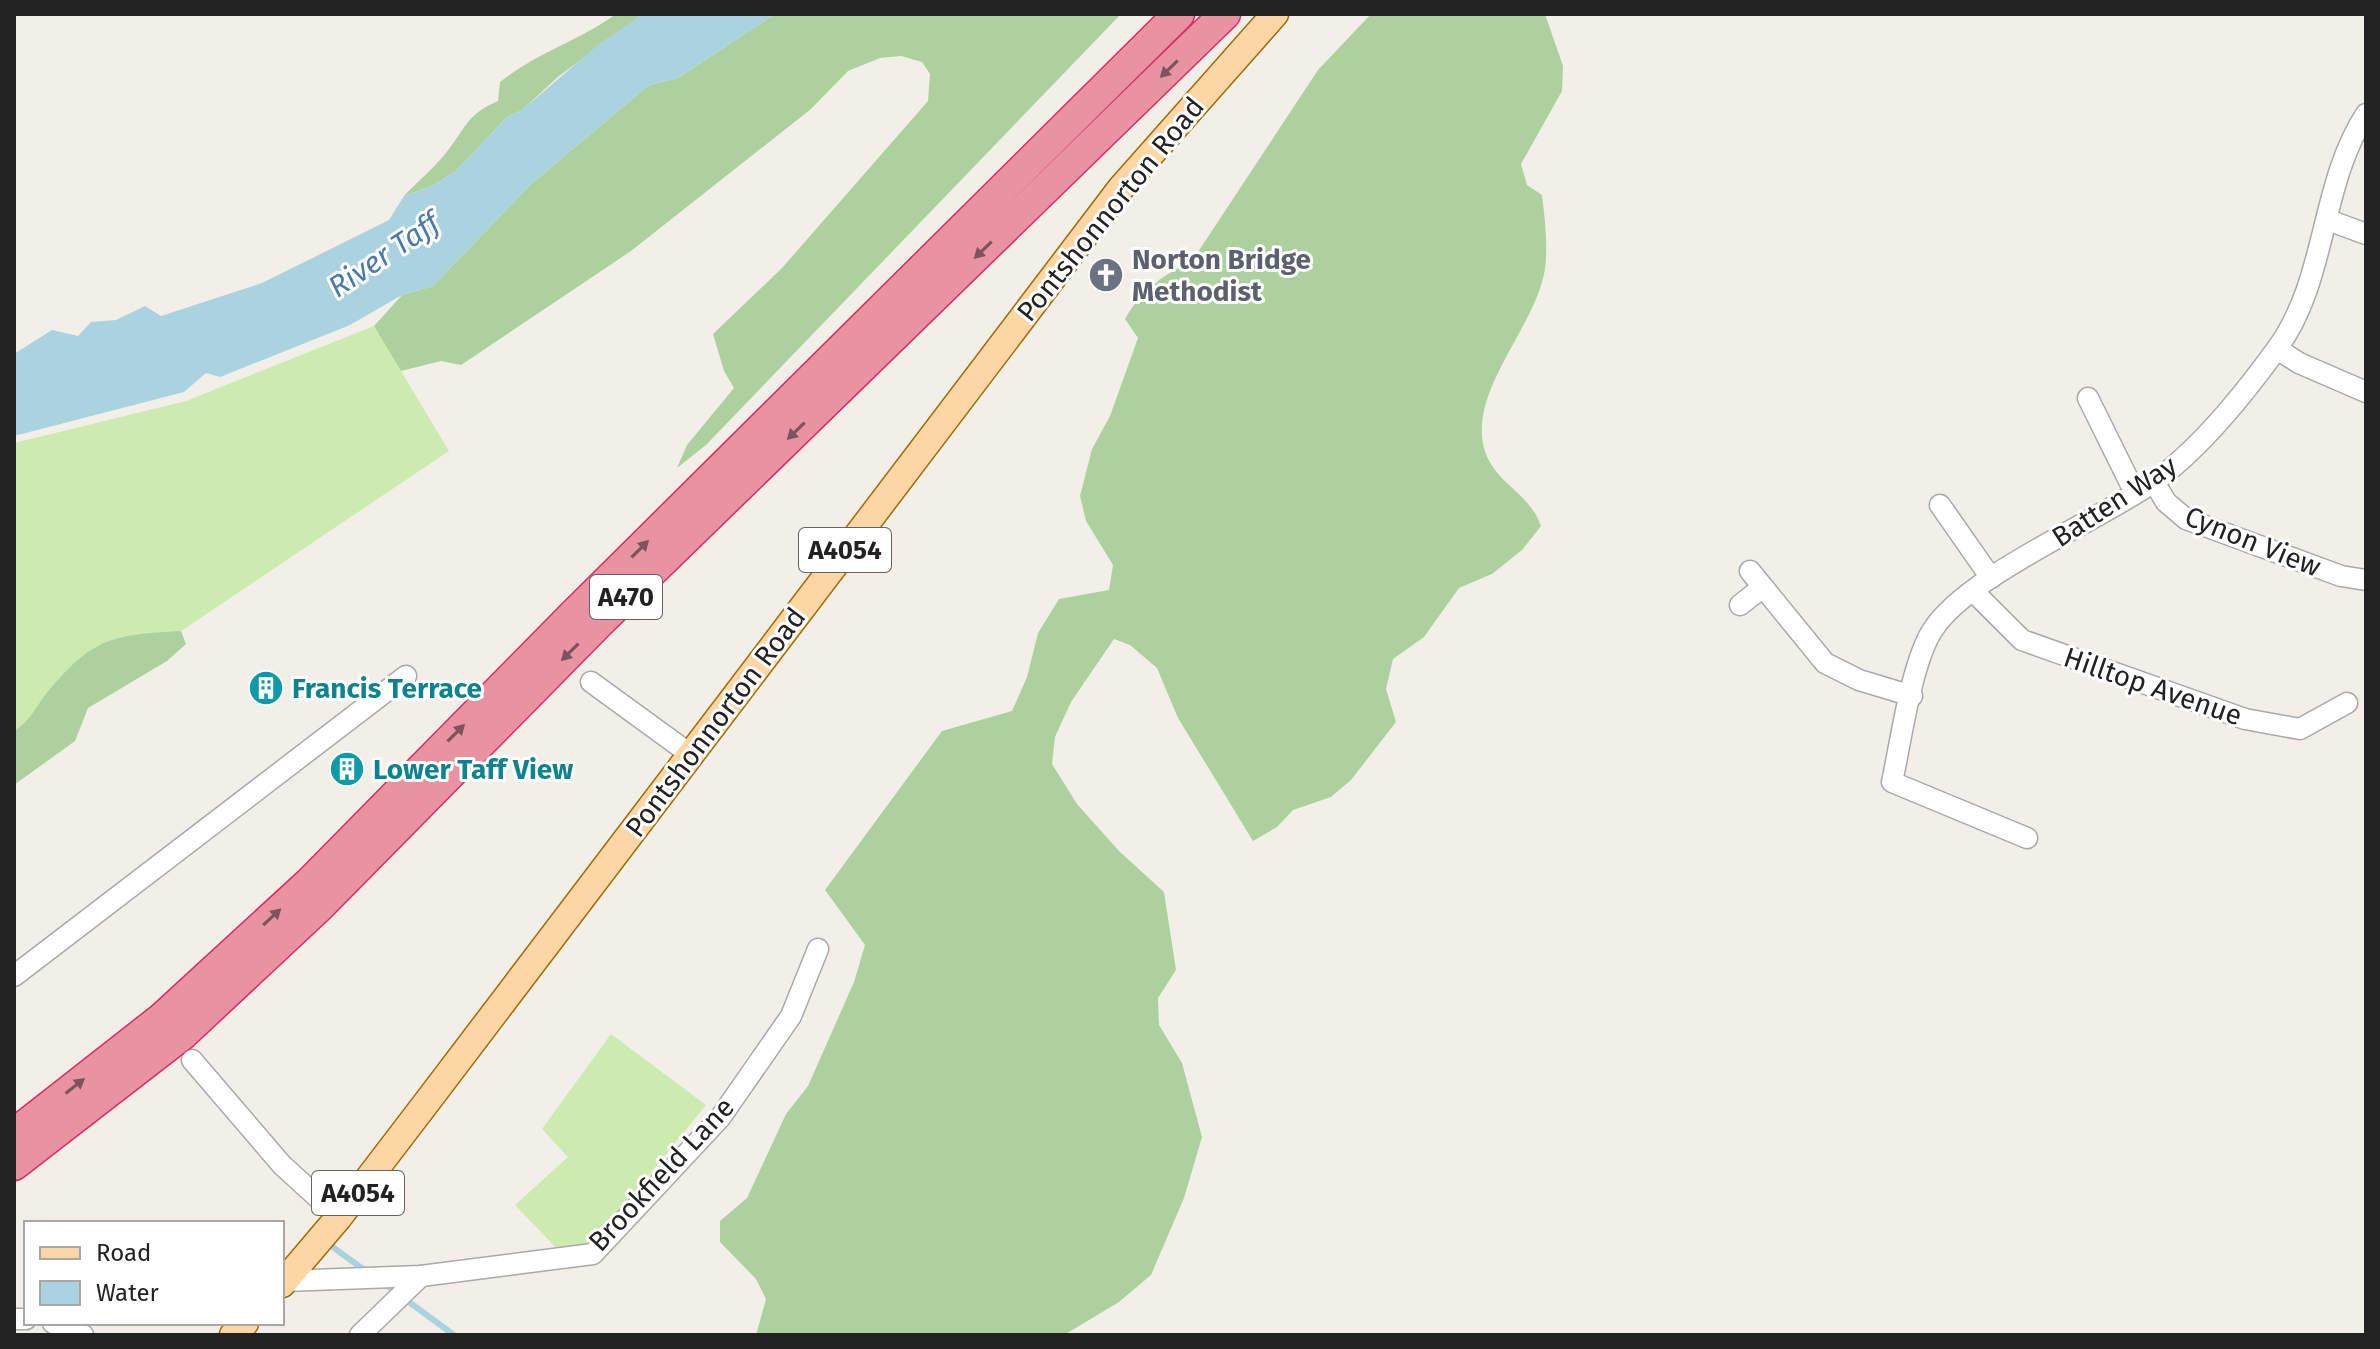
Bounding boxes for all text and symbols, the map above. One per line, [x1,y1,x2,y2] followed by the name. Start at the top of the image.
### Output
[1160,59,1179,78] one-way arrow
[1010,91,1211,328] street label: Pontshonnorton Road
[322,203,450,305] water label: River Taff
[974,240,993,259] one-way arrow
[1132,243,1311,308] place label: Norton Bridge Methodist
[1087,256,1125,294] church icon: Norton Bridge Methodist
[787,422,806,440] one-way arrow
[2046,449,2183,554] street label: Batten Way
[2180,499,2325,584] street label: Cynon View
[799,528,891,572] road number: A4054
[630,540,649,559] one-way arrow
[590,575,662,619] road number: A470
[618,601,812,843] street label: Pontshonnorton Road
[2059,641,2246,732] street label: Hilltop Avenue
[562,642,580,661] one-way arrow
[247,669,285,707] building icon: Francis Terrace
[292,672,482,705] place label: Francis Terrace
[446,724,465,743] one-way arrow
[328,750,366,788] building icon: Lower Taff View
[373,753,573,786] place label: Lower Taff View
[262,908,281,926] one-way arrow
[65,1079,85,1095] one-way arrow
[582,1091,741,1258] street label: Brookfield Lane
[312,1171,404,1215] road number: A4054
[24,1221,284,1325] legend
[96,1239,151,1267] text: Road
[96,1279,160,1307] text: Water

